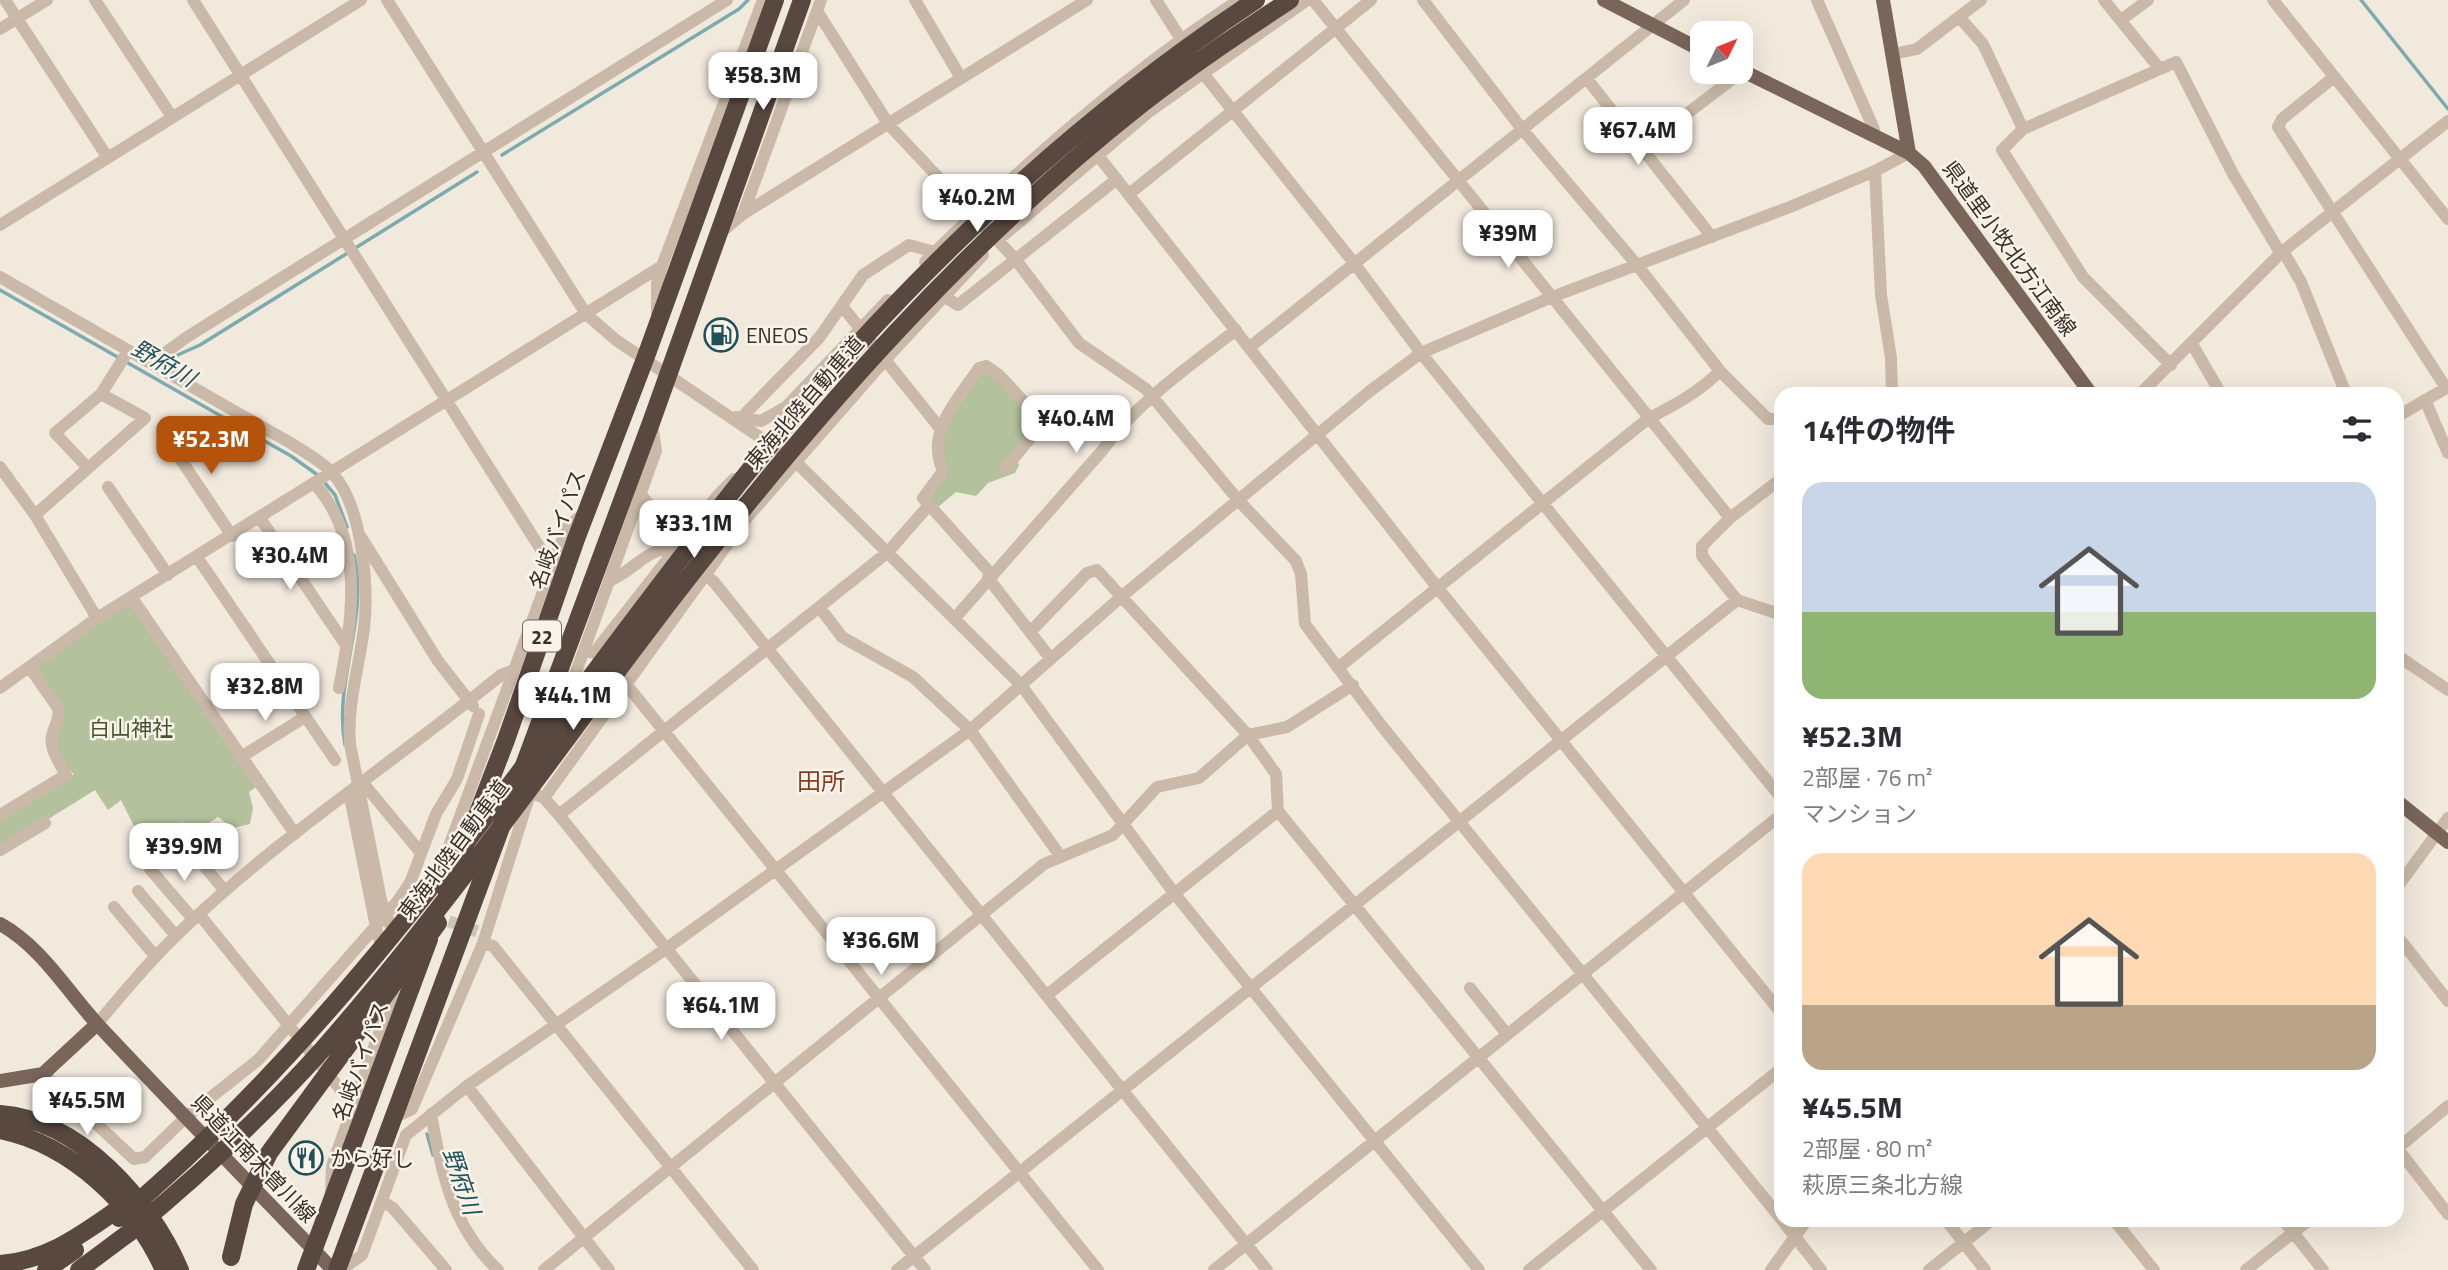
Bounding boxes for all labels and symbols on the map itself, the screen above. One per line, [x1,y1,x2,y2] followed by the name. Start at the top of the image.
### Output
[1690,21,1754,84] north arrow
[706,52,820,112] pin: ¥58.3M
[1581,108,1695,167] pin: ¥67.4M
[1935,154,2085,342] street label: 県道里小牧北方江南線
[920,174,1034,234] pin: ¥40.2M
[1467,210,1549,270] pin: ¥39M
[702,316,740,354] fuel station icon: ENEOS
[746,319,809,351] place label: ENEOS
[737,328,871,476] street label: 東海北陸自動車道
[125,331,205,397] water label: 野府川
[1019,396,1133,455] pin: ¥40.4M
[154,416,268,476] pin: ¥52.3M
[520,465,594,593] street label: 名岐バイパス
[637,500,751,560] pin: ¥33.1M
[233,532,347,592] pin: ¥30.4M
[523,621,561,652] road number: 22
[208,664,322,723] pin: ¥32.8M
[516,672,630,732] pin: ¥44.1M
[89,712,173,744] park label: 白山神社
[797,763,845,799] district label: 田所
[390,772,516,926] street label: 東海北陸自動車道
[127,824,241,883] pin: ¥39.9M
[824,918,938,977] pin: ¥36.6M
[664,982,778,1042] pin: ¥64.1M
[323,997,397,1125] street label: 名岐バイパス
[30,1078,144,1137] pin: ¥45.5M
[184,1086,324,1230] street label: 県道江南木曽川線
[287,1139,325,1177] restaurant icon: から好し
[330,1142,414,1174] place label: から好し
[434,1143,491,1222] water label: 野府川

